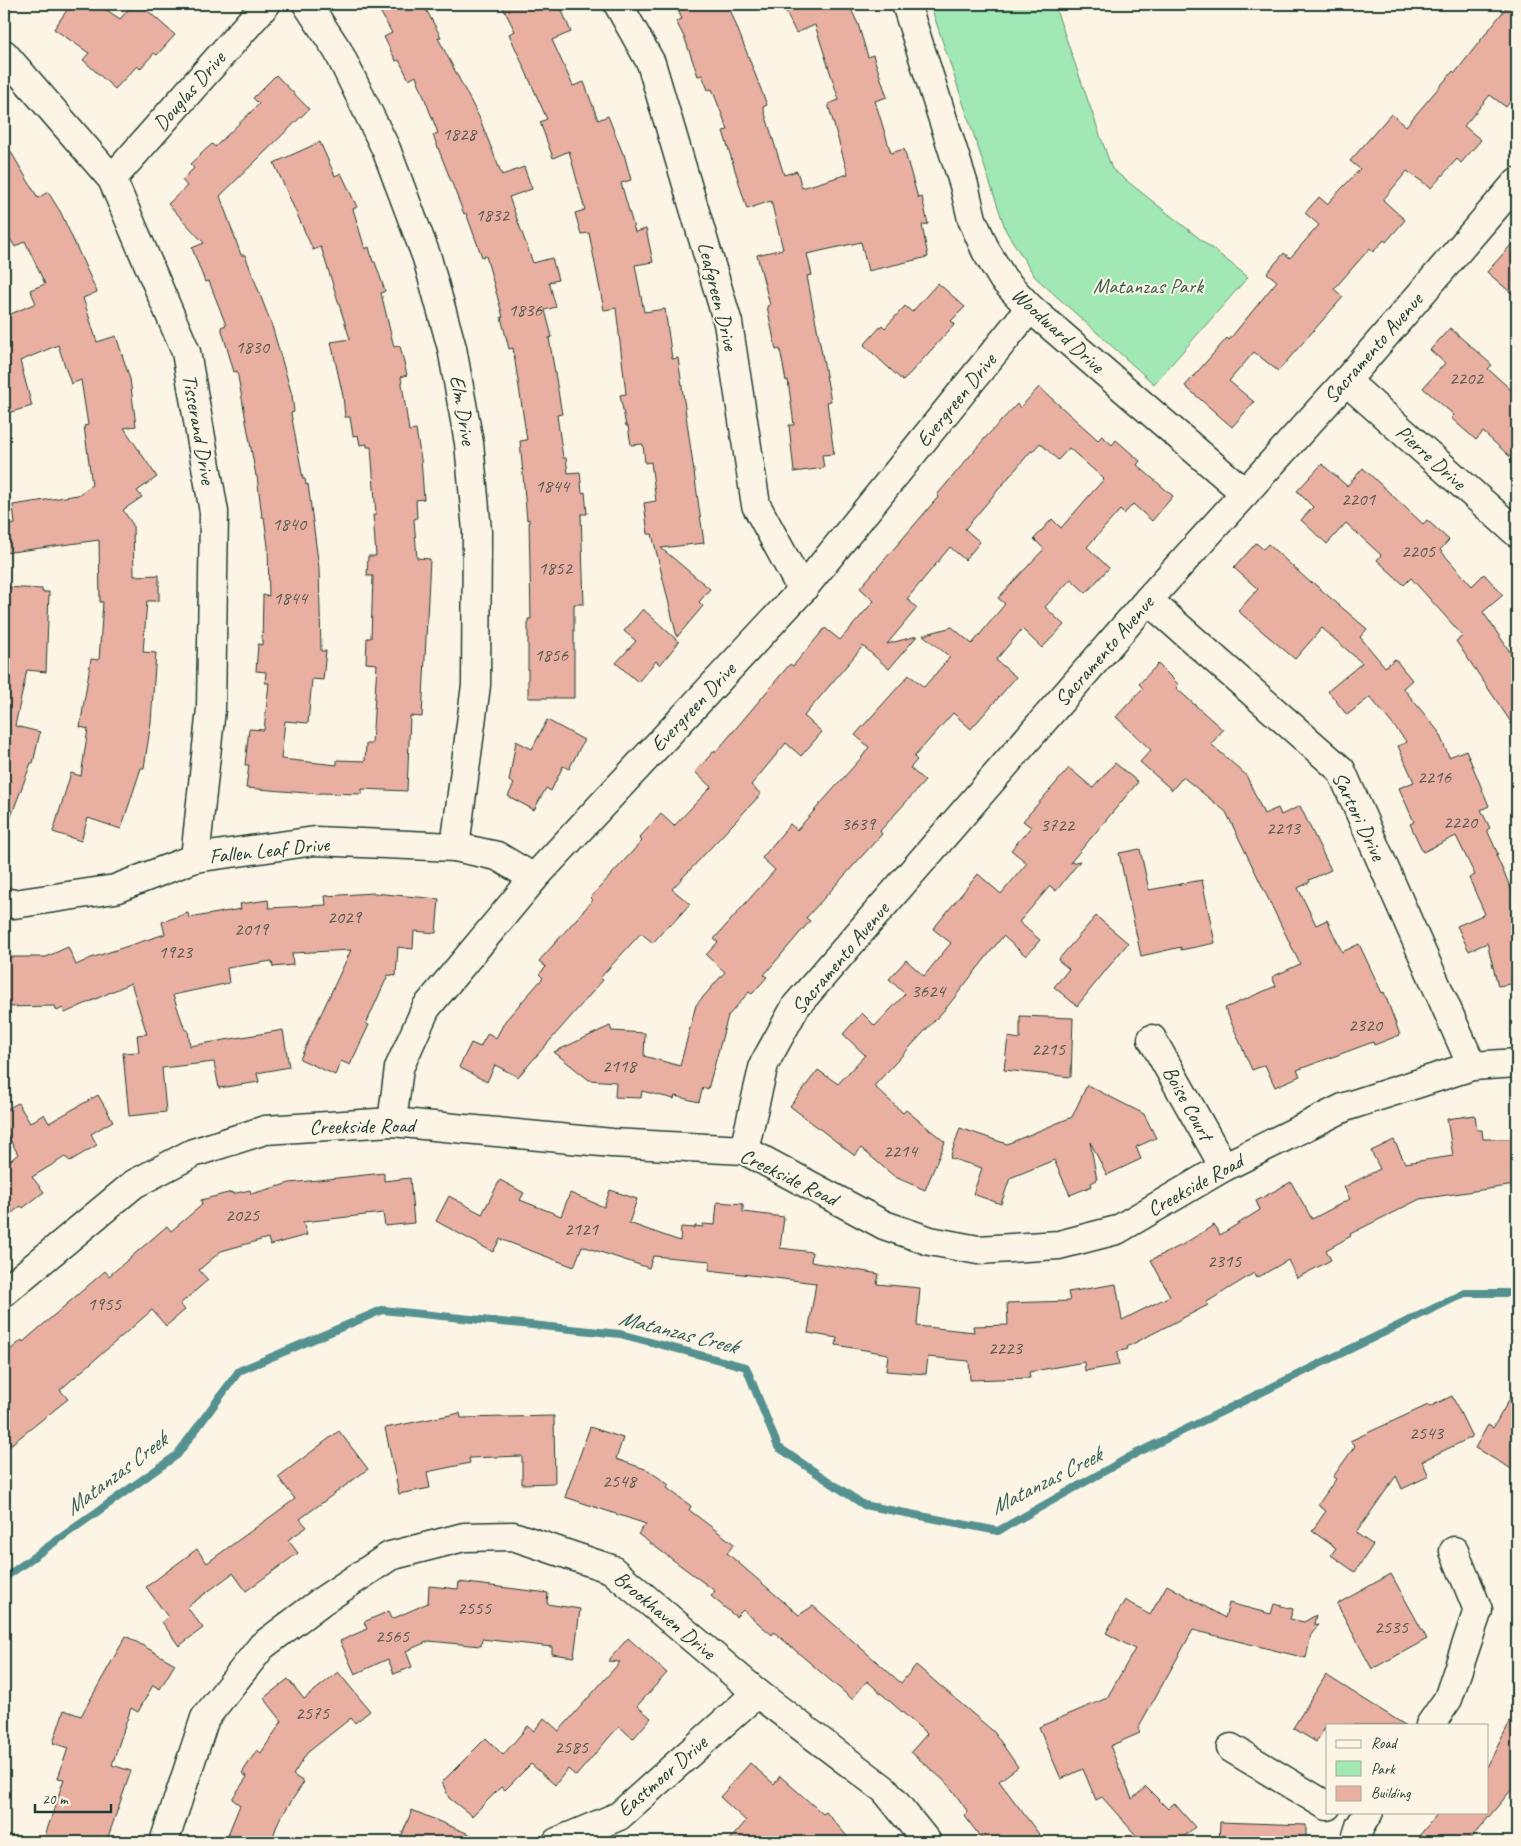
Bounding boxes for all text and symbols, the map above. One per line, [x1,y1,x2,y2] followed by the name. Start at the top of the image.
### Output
[147,45,231,136] street label: Douglas Drive
[442,122,479,146] house number: 1828
[475,203,511,227] house number: 1832
[692,239,744,354] street label: Leafgreen Drive
[1093,273,1204,299] park label: Matanzas Park
[1006,282,1111,379] street label: Woodward Drive
[1318,286,1430,409] street label: Sacramento Avenue
[508,298,544,322] house number: 1836
[235,335,271,359] house number: 1830
[910,347,1002,452] street label: Evergreen Drive
[1449,366,1485,390] house number: 2202
[177,372,222,487] street label: Tisserand Drive
[444,373,482,448] street label: Elm Drive
[1391,419,1472,496] street label: Pierre Drive
[535,474,572,498] house number: 1844
[1341,487,1377,511] house number: 2201
[272,512,308,536] house number: 1840
[1401,539,1437,563] house number: 2205
[538,556,574,580] house number: 1852
[273,586,310,610] house number: 1844
[1049,589,1161,712] street label: Sacramento Avenue
[534,643,570,667] house number: 1856
[645,656,742,757] street label: Evergreen Drive
[1417,765,1453,789] house number: 2216
[1326,767,1392,866] street label: Sartori Drive
[1443,810,1479,834] house number: 2220
[841,812,877,836] house number: 3639
[1040,813,1076,837] house number: 3722
[1266,816,1302,840] house number: 2213
[208,831,331,869] street label: Fallen Leaf Drive
[786,895,896,1019] street label: Sacramento Avenue
[327,905,363,929] house number: 2029
[234,917,270,941] house number: 2019
[158,940,194,964] house number: 1923
[911,979,948,1003] house number: 3624
[1348,1013,1384,1037] house number: 2320
[1031,1037,1067,1061] house number: 2215
[602,1054,639,1078] house number: 2118
[1157,1061,1221,1147] street label: Boise Court
[309,1112,419,1140] street label: Creekside Road
[883,1139,920,1163] house number: 2214
[736,1142,845,1213] street label: Creekside Road
[1143,1146,1251,1222] street label: Creekside Road
[225,1203,261,1227] house number: 2025
[564,1217,600,1241] house number: 2121
[1207,1249,1243,1273] house number: 2315
[87,1292,123,1316] house number: 1955
[616,1304,744,1361] water label: Matanzas Creek
[988,1336,1024,1360] house number: 2223
[1409,1421,1445,1445] house number: 2543
[59,1424,176,1522] water label: Matanzas Creek
[986,1439,1110,1521] water label: Matanzas Creek
[602,1469,639,1493] house number: 2548
[609,1565,722,1666] street label: Brookhaven Drive
[457,1596,493,1620] house number: 2555
[1374,1615,1410,1639] house number: 2535
[375,1624,411,1648] house number: 2565
[295,1701,331,1725] house number: 2575
[1326,1724,1488,1814] legend
[612,1729,713,1822] street label: Eastmoor Drive
[1371,1734,1398,1753] text: Road
[554,1735,590,1759] house number: 2585
[1371,1760,1396,1779] text: Park
[35,1781,111,1813] scale bar
[1371,1784,1411,1803] text: Building
[42,1790,69,1809] text: 20 m

